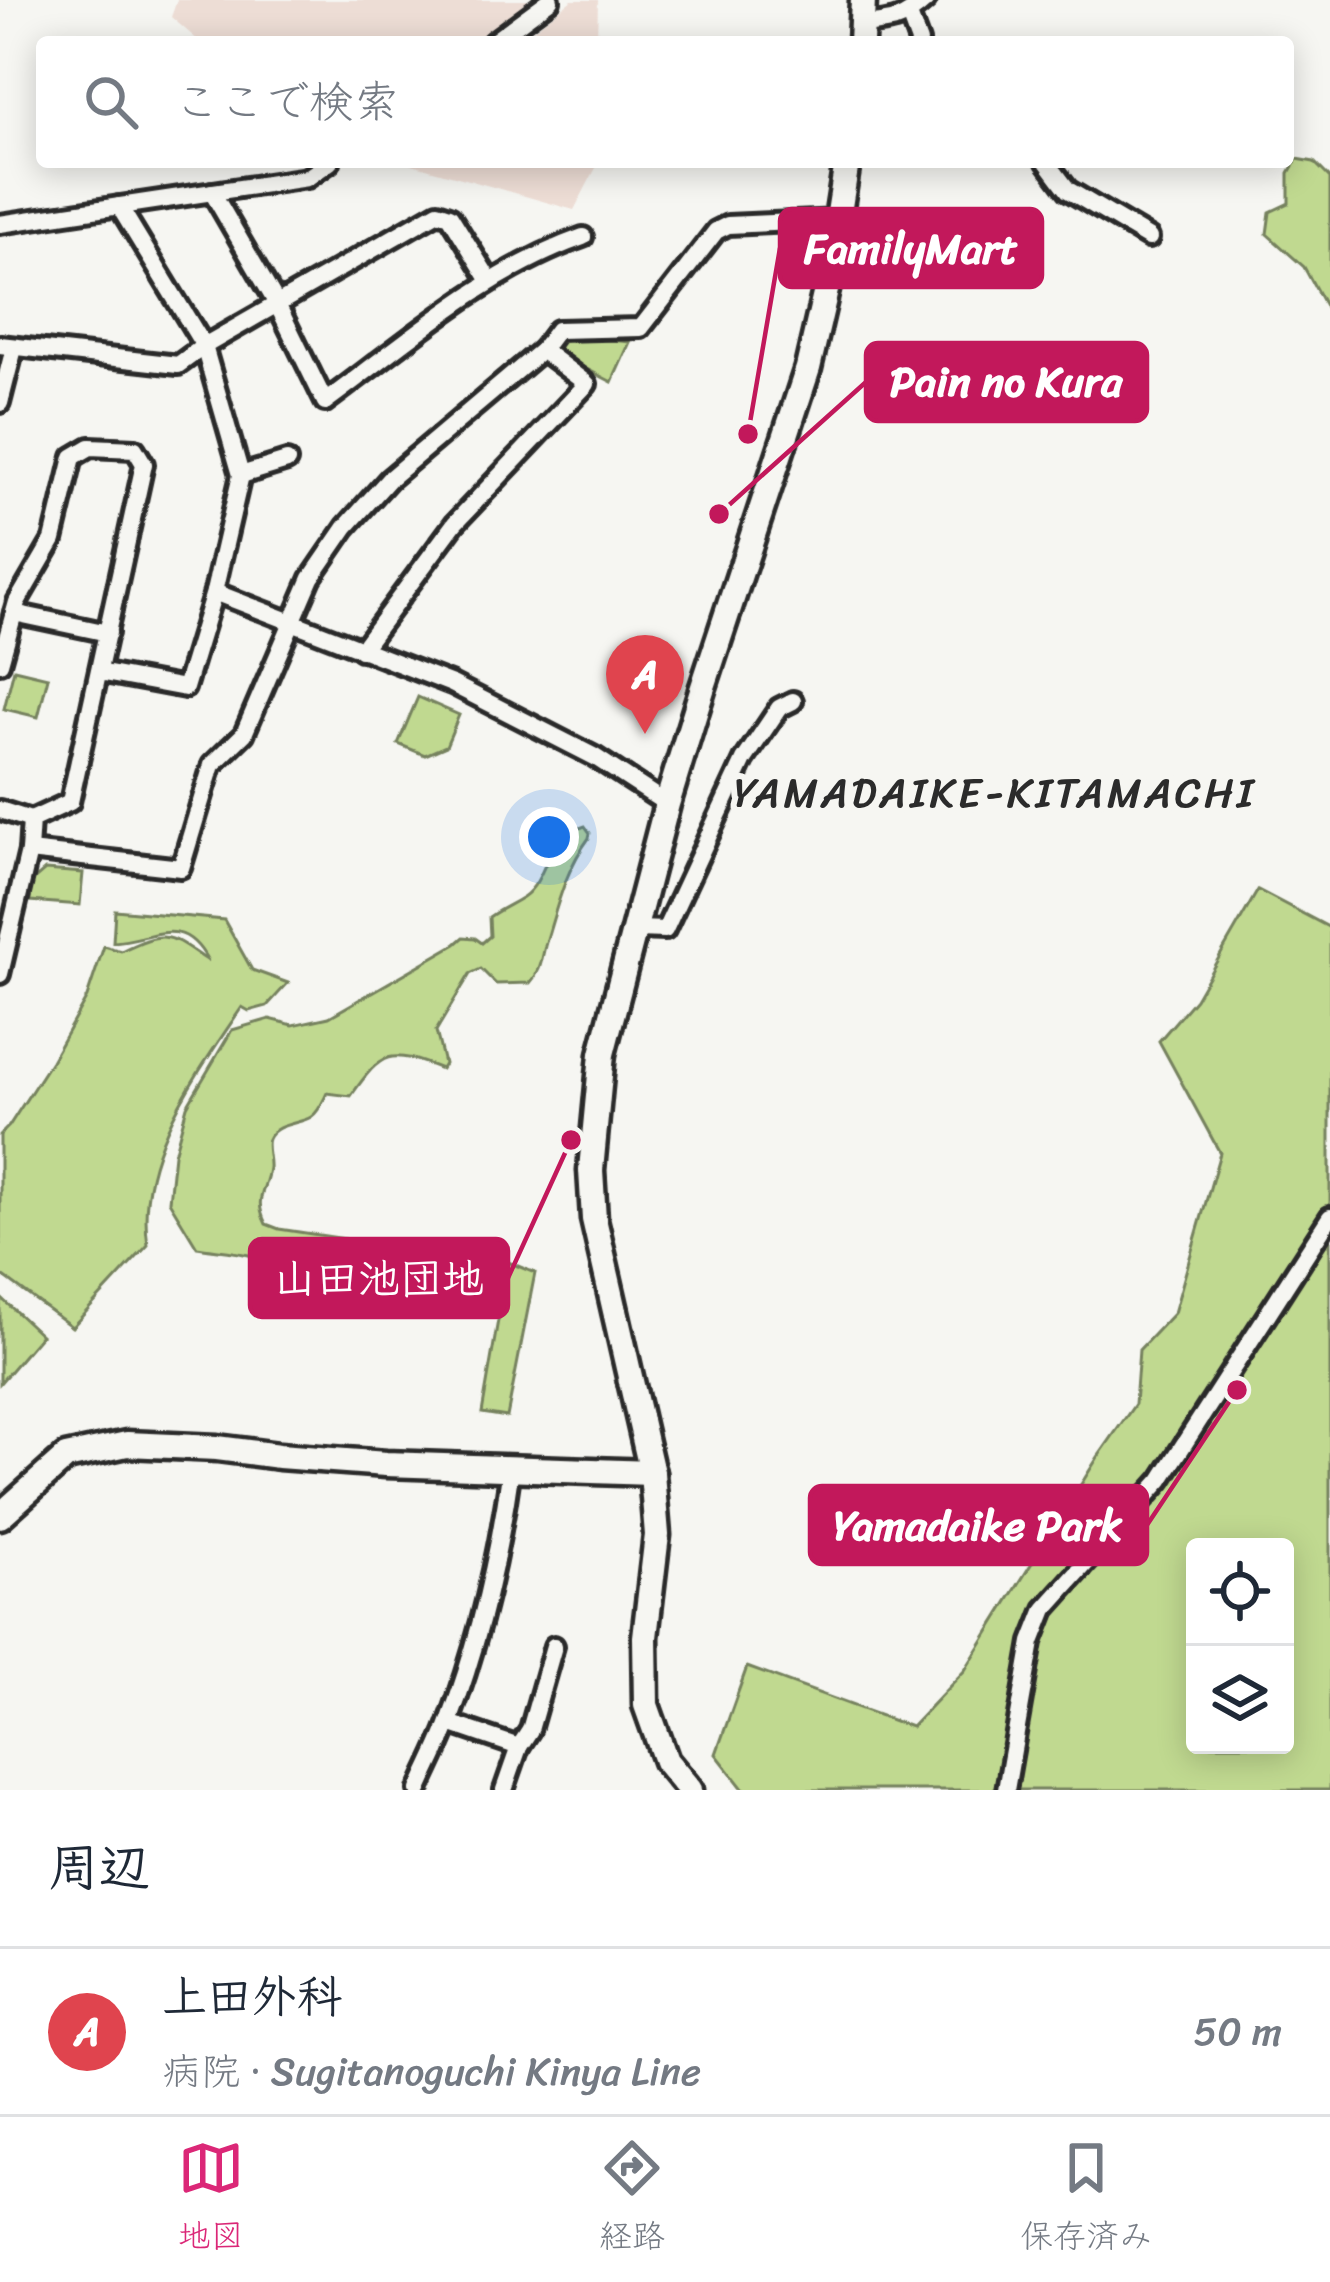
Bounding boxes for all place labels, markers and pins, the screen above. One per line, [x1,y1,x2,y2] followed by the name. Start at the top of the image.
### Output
[780,209,1042,287] callout: FamilyMart
[866,343,1147,421] callout: Pain no Kura
[606,635,684,734] pin: A
[250,1239,508,1317] callout: 山田池団地
[810,1486,1147,1564] callout: Yamadaike Park

